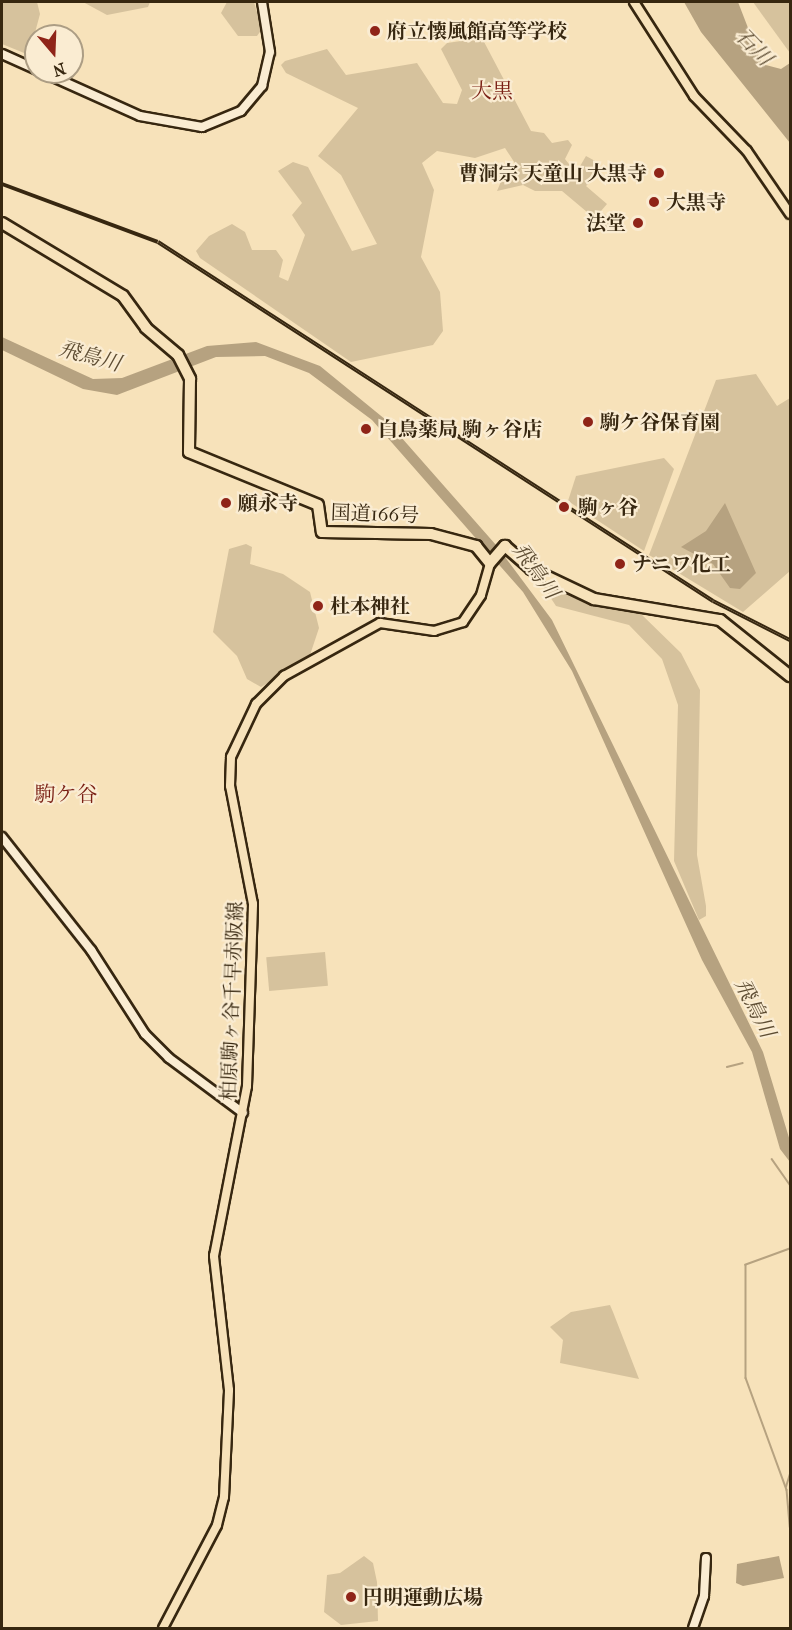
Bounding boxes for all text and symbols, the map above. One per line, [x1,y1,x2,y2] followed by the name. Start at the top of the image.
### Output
[387,19,567,43] place label: 府立懐風館高等学校
[730,23,778,71] water label: 石川
[24,24,84,84] north arrow
[368,24,382,38] marker: 府立懐風館高等学校
[51,59,68,81] text: N
[471,78,513,104] district label: 大黒
[458,161,647,185] place label: 曹洞宗 天童山 大黒寺
[652,166,666,180] marker: 曹洞宗 天童山 大黒寺
[666,190,726,214] place label: 大黒寺
[647,195,661,209] marker: 大黒寺
[586,211,626,235] place label: 法堂
[631,216,645,230] marker: 法堂
[56,336,124,376] water label: 飛鳥川
[600,410,720,434] place label: 駒ケ谷保育園
[581,415,595,429] marker: 駒ケ谷保育園
[378,417,542,441] place label: 白鳥薬局 駒ヶ谷店
[359,422,373,436] marker: 白鳥薬局 駒ヶ谷店
[238,491,298,515] place label: 願永寺
[578,495,638,519] place label: 駒ヶ谷
[219,496,233,510] marker: 願永寺
[555,498,573,516] marker: 駒ヶ谷
[330,500,420,528] street label: 国道166号
[507,538,565,604] water label: 飛鳥川
[632,552,732,576] place label: ナニワ化工
[613,557,627,571] marker: ナニワ化工
[330,594,410,618] place label: 杜本神社
[311,599,325,613] marker: 杜本神社
[35,781,97,807] district label: 駒ケ谷
[217,901,247,1101] street label: 柏原駒ヶ谷千早赤阪線
[729,974,781,1042] water label: 飛鳥川
[363,1585,483,1609] place label: 円明運動広場
[344,1590,358,1604] marker: 円明運動広場

